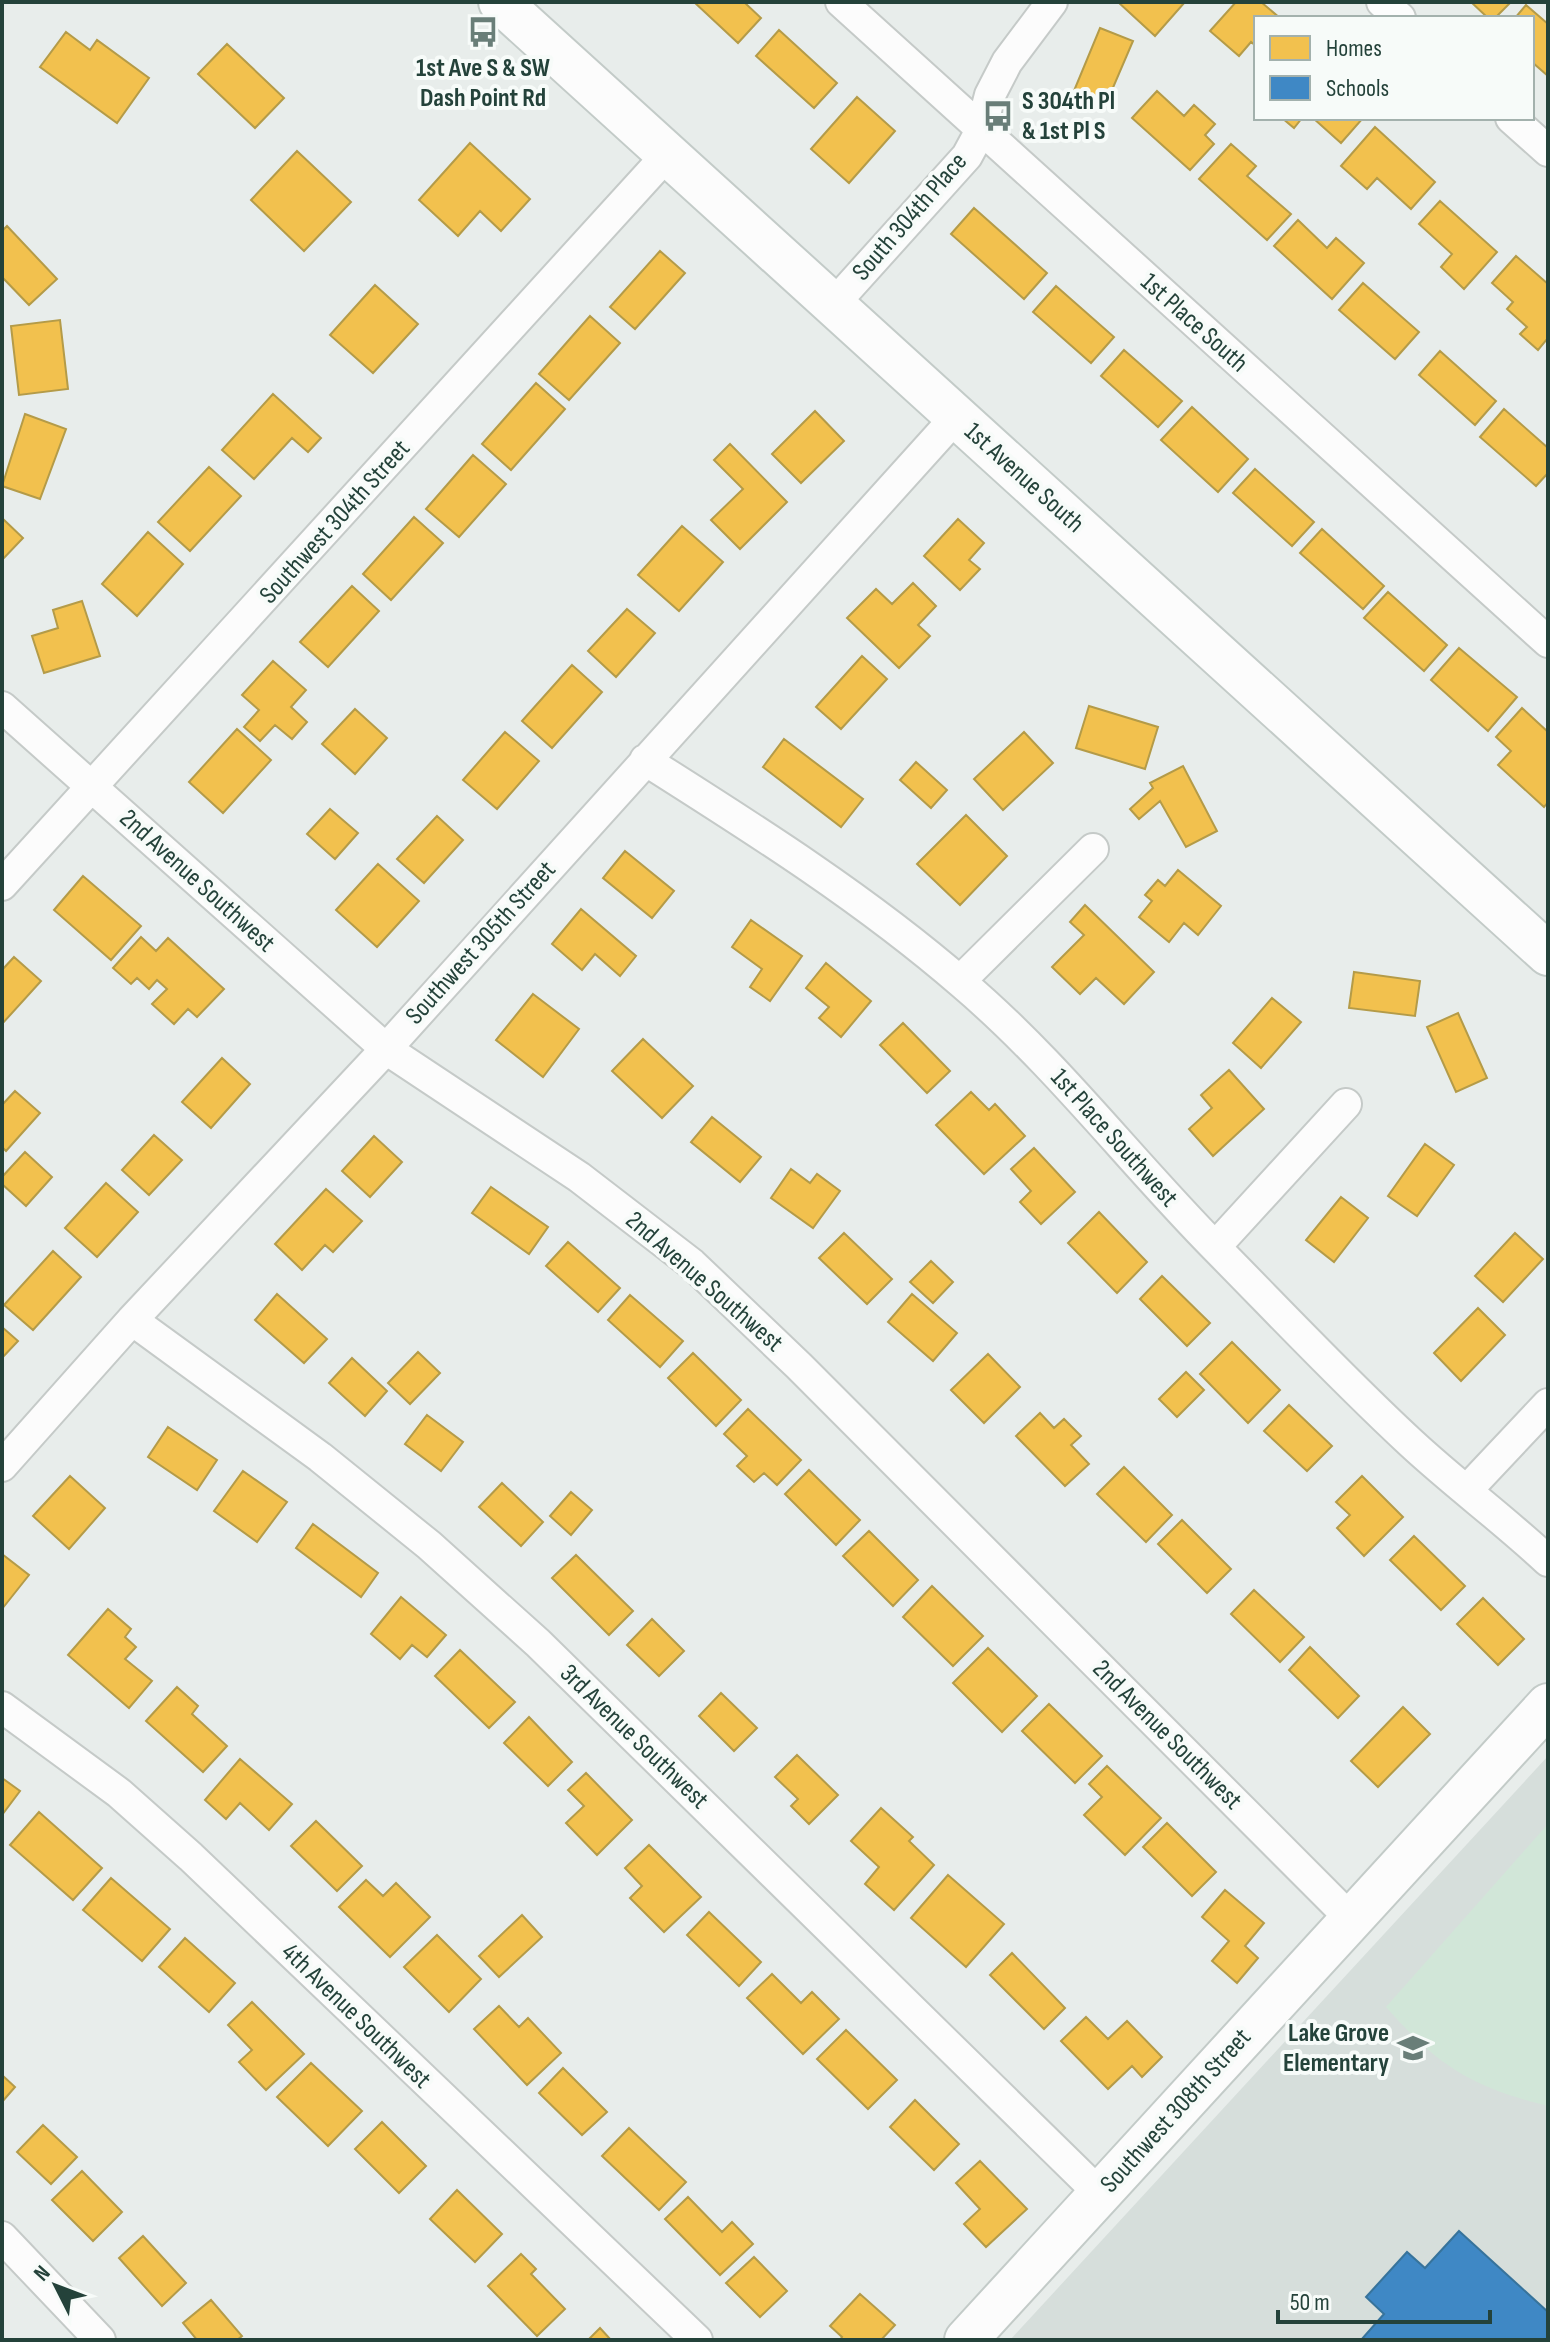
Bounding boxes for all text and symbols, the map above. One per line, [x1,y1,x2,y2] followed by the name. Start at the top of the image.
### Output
[466,15,500,49] bus stop icon: 1st Ave S & SW Dash Point Rd
[1254,16,1534,120] legend
[1326,34,1382,63] text: Homes
[416,53,550,114] place label: 1st Ave S & SW Dash Point Rd
[1326,74,1389,103] text: Schools
[1022,86,1115,147] place label: S 304th Pl & 1st Pl S
[981,99,1015,133] bus stop icon: S 304th Pl & 1st Pl S
[846,147,974,287] street label: South 304th Place
[1134,267,1254,379] street label: 1st Place South
[958,416,1090,540] street label: 1st Avenue South
[253,434,417,610] street label: Southwest 304th Street
[113,803,281,959] street label: 2nd Avenue Southwest
[400,855,563,1031] street label: Southwest 305th Street
[1044,1063,1184,1214] street label: 1st Place Southwest
[619,1205,789,1359] street label: 2nd Avenue Southwest
[1086,1654,1248,1816] street label: 2nd Avenue Southwest
[553,1658,715,1816] street label: 3rd Avenue Southwest
[275,1937,437,2095] street label: 4th Avenue Southwest
[1283,2018,1389,2079] place label: Lake Grove Elementary
[1094,2023,1258,2199] street label: Southwest 308th Street
[1396,2031,1430,2065] school or university icon: Lake Grove Elementary
[16,2246,96,2326] north arrow
[28,2260,56,2287] text: N
[1278,2274,1490,2324] scale bar
[1290,2288,1330,2317] text: 50 m

